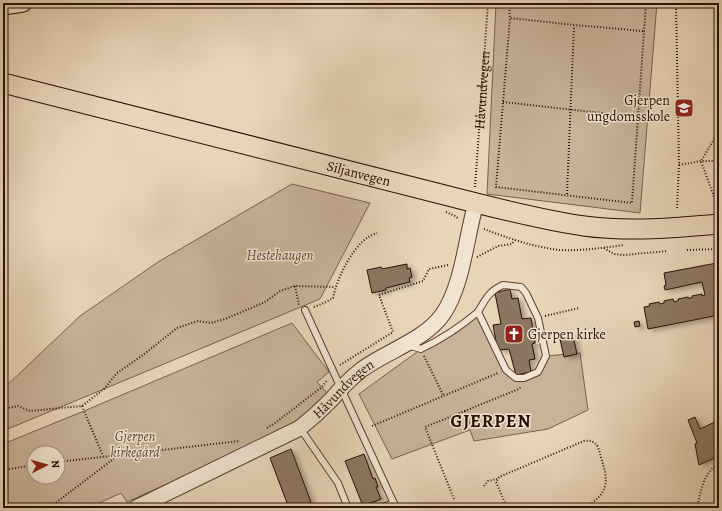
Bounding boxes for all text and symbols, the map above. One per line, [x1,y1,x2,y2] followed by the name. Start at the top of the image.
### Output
[470,50,494,130] street label: Håvundvegen
[587,91,670,126] place label: Gjerpen ungdomsskole
[673,97,695,119] school or university icon: Gjerpen ungdomsskole
[325,156,393,191] street label: Siljanvegen
[247,246,313,265] park label: Hestehaugen
[503,323,525,345] church icon: Gjerpen kirke
[528,325,606,344] place label: Gjerpen kirke
[308,354,378,423] street label: Håvundvegen
[450,409,532,433] district label: GJERPEN
[110,427,160,462] park label: Gjerpen kirkegård
[26,445,66,485] north arrow
[48,459,63,469] text: N

